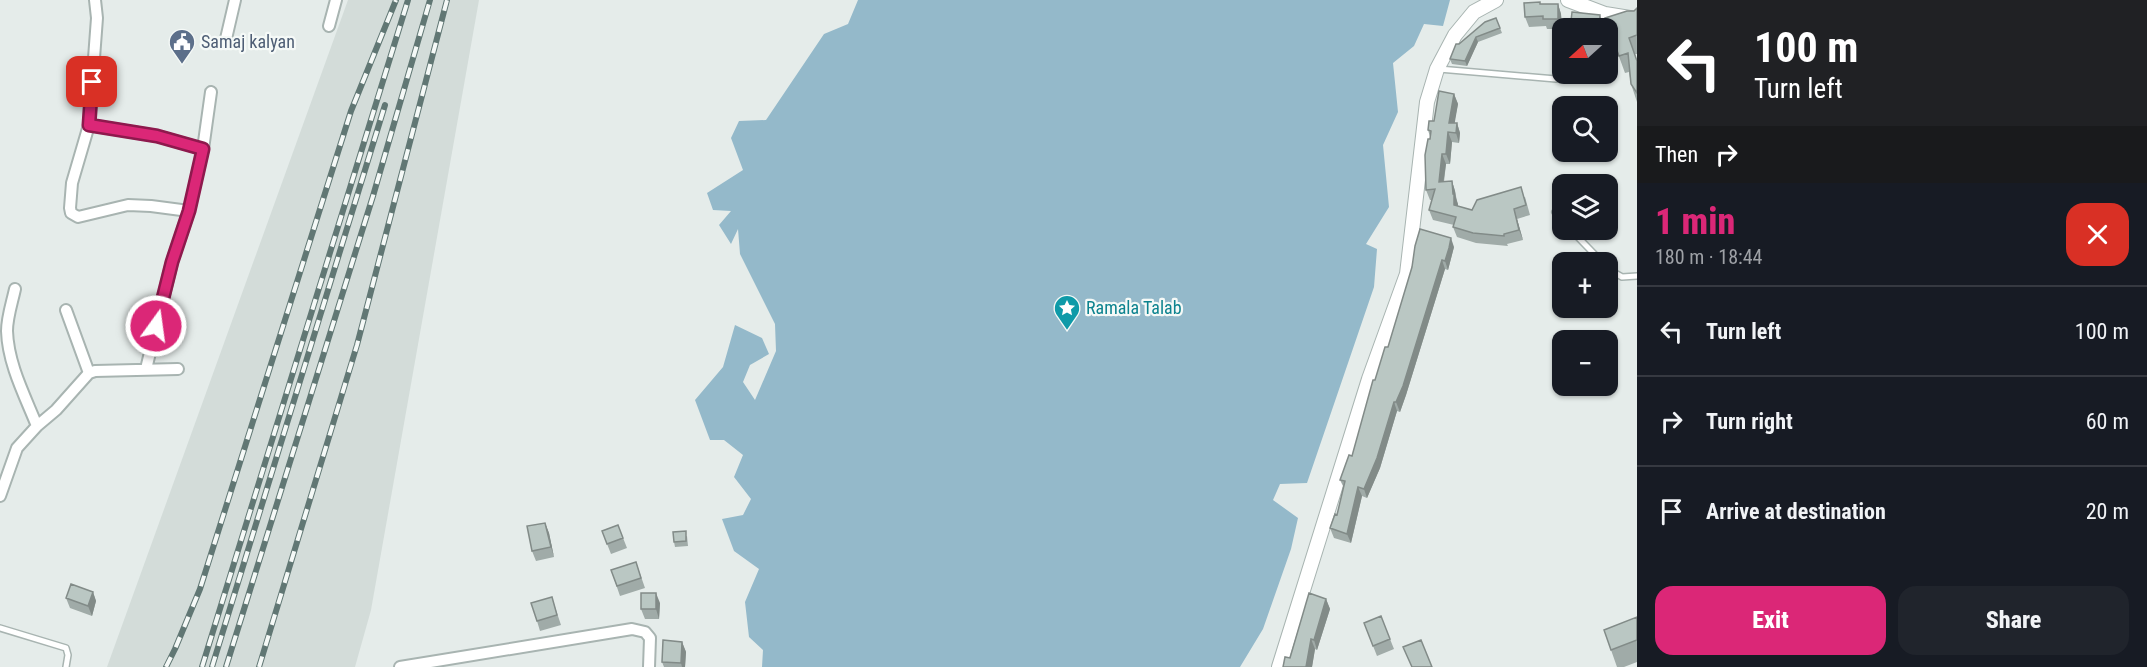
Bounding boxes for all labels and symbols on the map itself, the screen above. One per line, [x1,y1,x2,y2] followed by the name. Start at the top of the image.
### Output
[1552,18,1618,84] north arrow
[167,27,197,65] public building icon: Samaj kalyan
[201,31,295,52] place label: Samaj kalyan
[66,56,117,107] pin
[1052,293,1082,331] place icon: Ramala Talab
[124,294,188,358] position arrow
[1086,297,1182,318] place label: Ramala Talab

